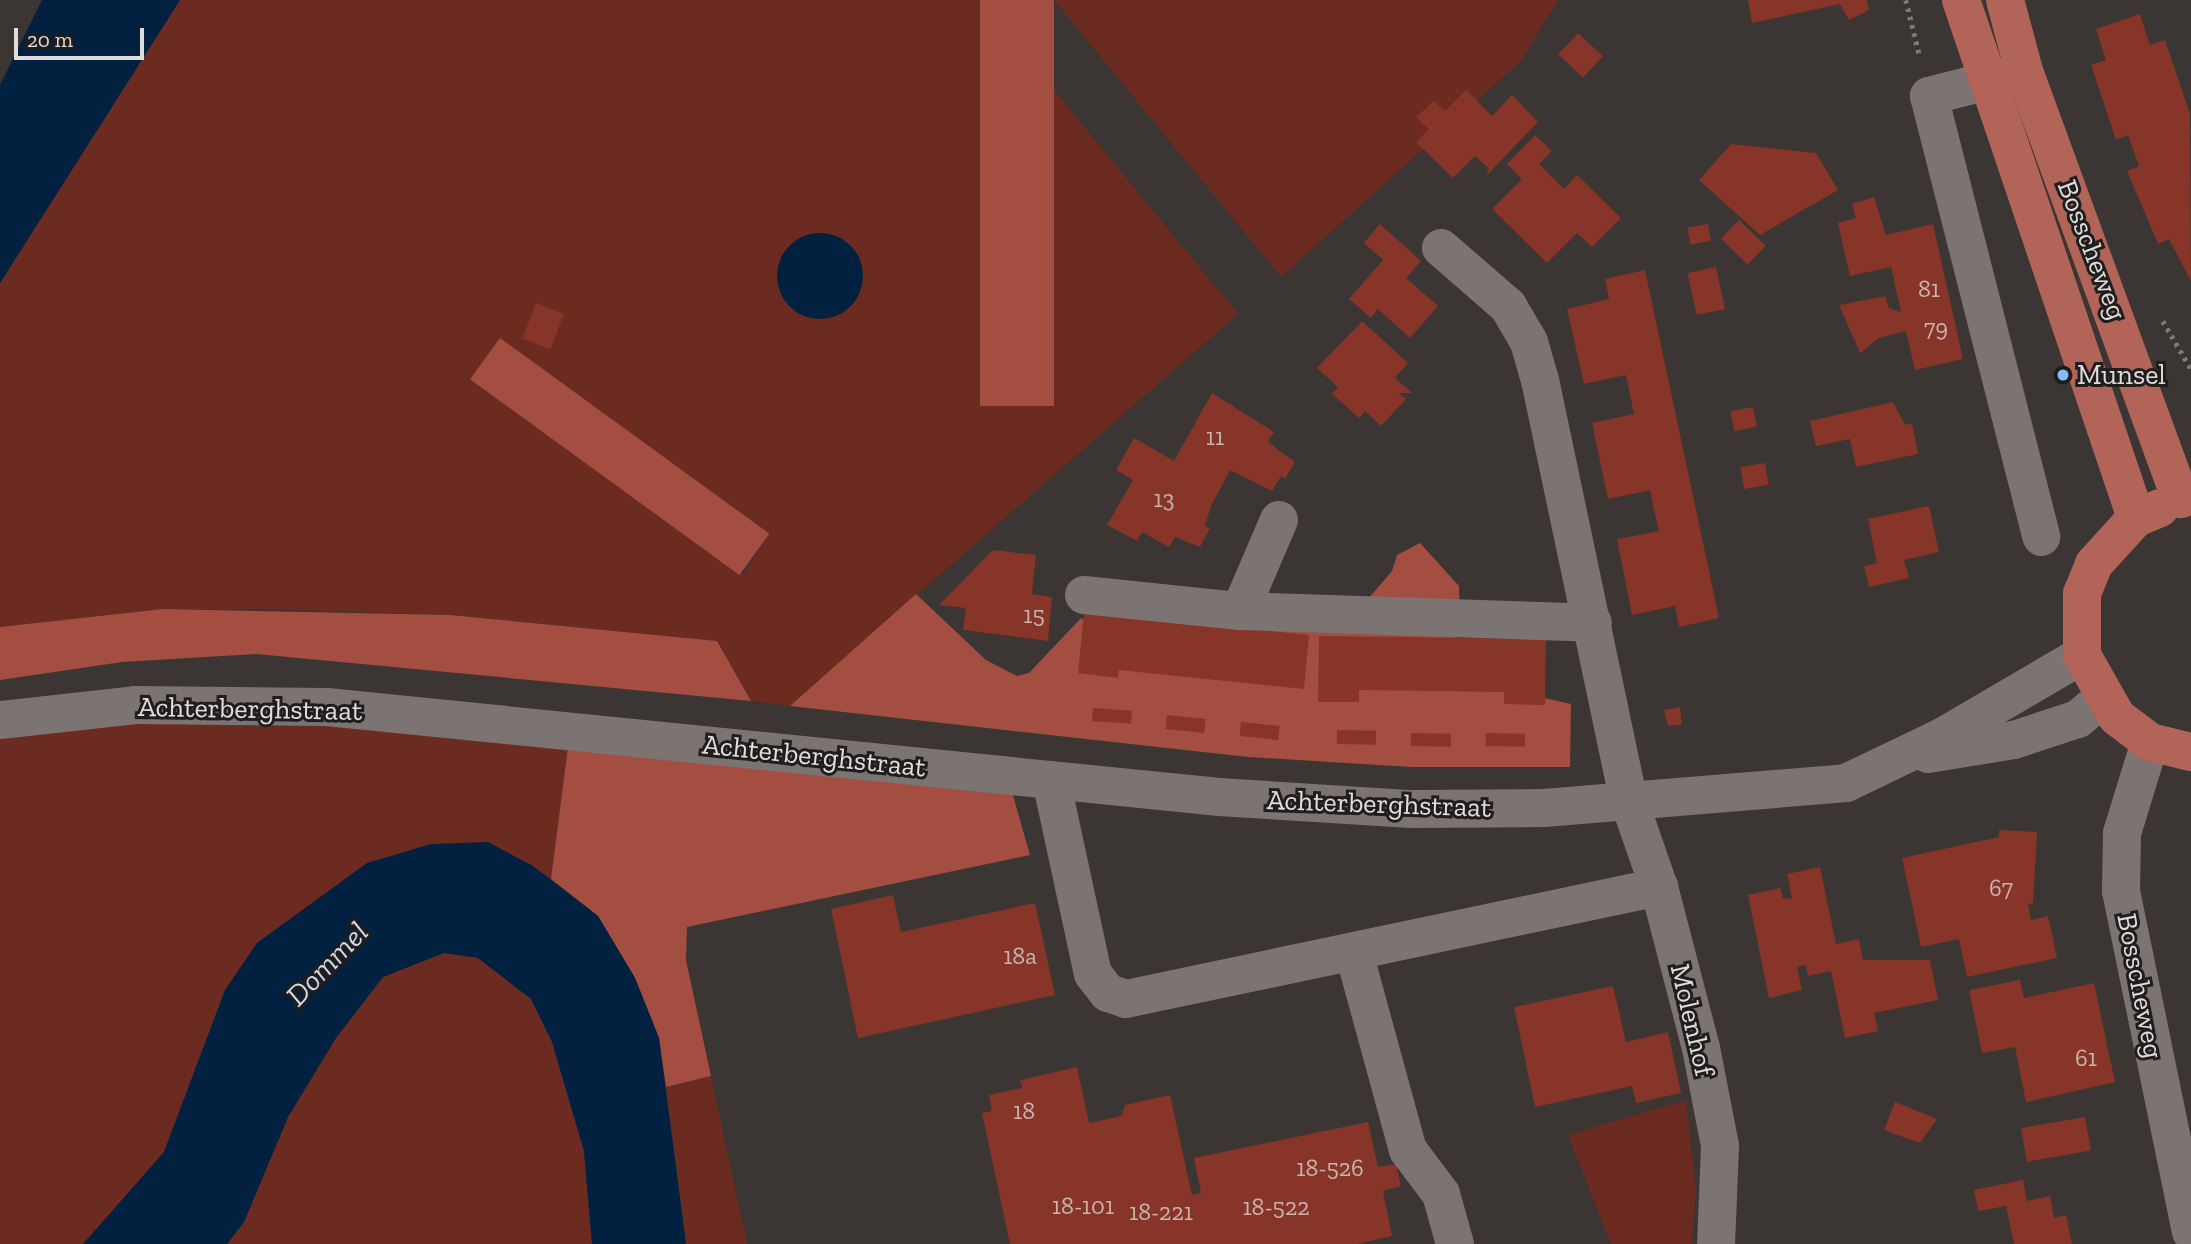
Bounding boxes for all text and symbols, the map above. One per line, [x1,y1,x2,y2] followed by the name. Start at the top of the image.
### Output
[18,14,147,58] scale bar
[27,27,73,52] text: 20 m
[2050,175,2134,325] street label: Bosscheweg
[1918,275,1940,303] house number: 81
[1924,314,1948,342] house number: 79
[2077,358,2166,392] place label: Munsel
[2055,367,2071,383] marker: Munsel
[1206,423,1224,451] house number: 11
[1154,485,1174,513] house number: 13
[1023,601,1045,629] house number: 15
[138,690,362,728] street label: Achterberghstraat
[701,728,927,784] street label: Achterberghstraat
[1266,783,1492,825] street label: Achterberghstraat
[1989,874,2013,902] house number: 67
[2109,911,2171,1061] street label: Bosscheweg
[278,915,376,1013] water label: Dommel
[1003,942,1037,970] house number: 18a
[1663,961,1721,1079] street label: Molenhof
[2075,1044,2097,1072] house number: 61
[1013,1097,1035,1125] house number: 18
[1296,1154,1364,1182] house number: 18-526
[1052,1192,1114,1220] house number: 18-101
[1242,1193,1310,1221] house number: 18-522
[1129,1198,1193,1226] house number: 18-221

